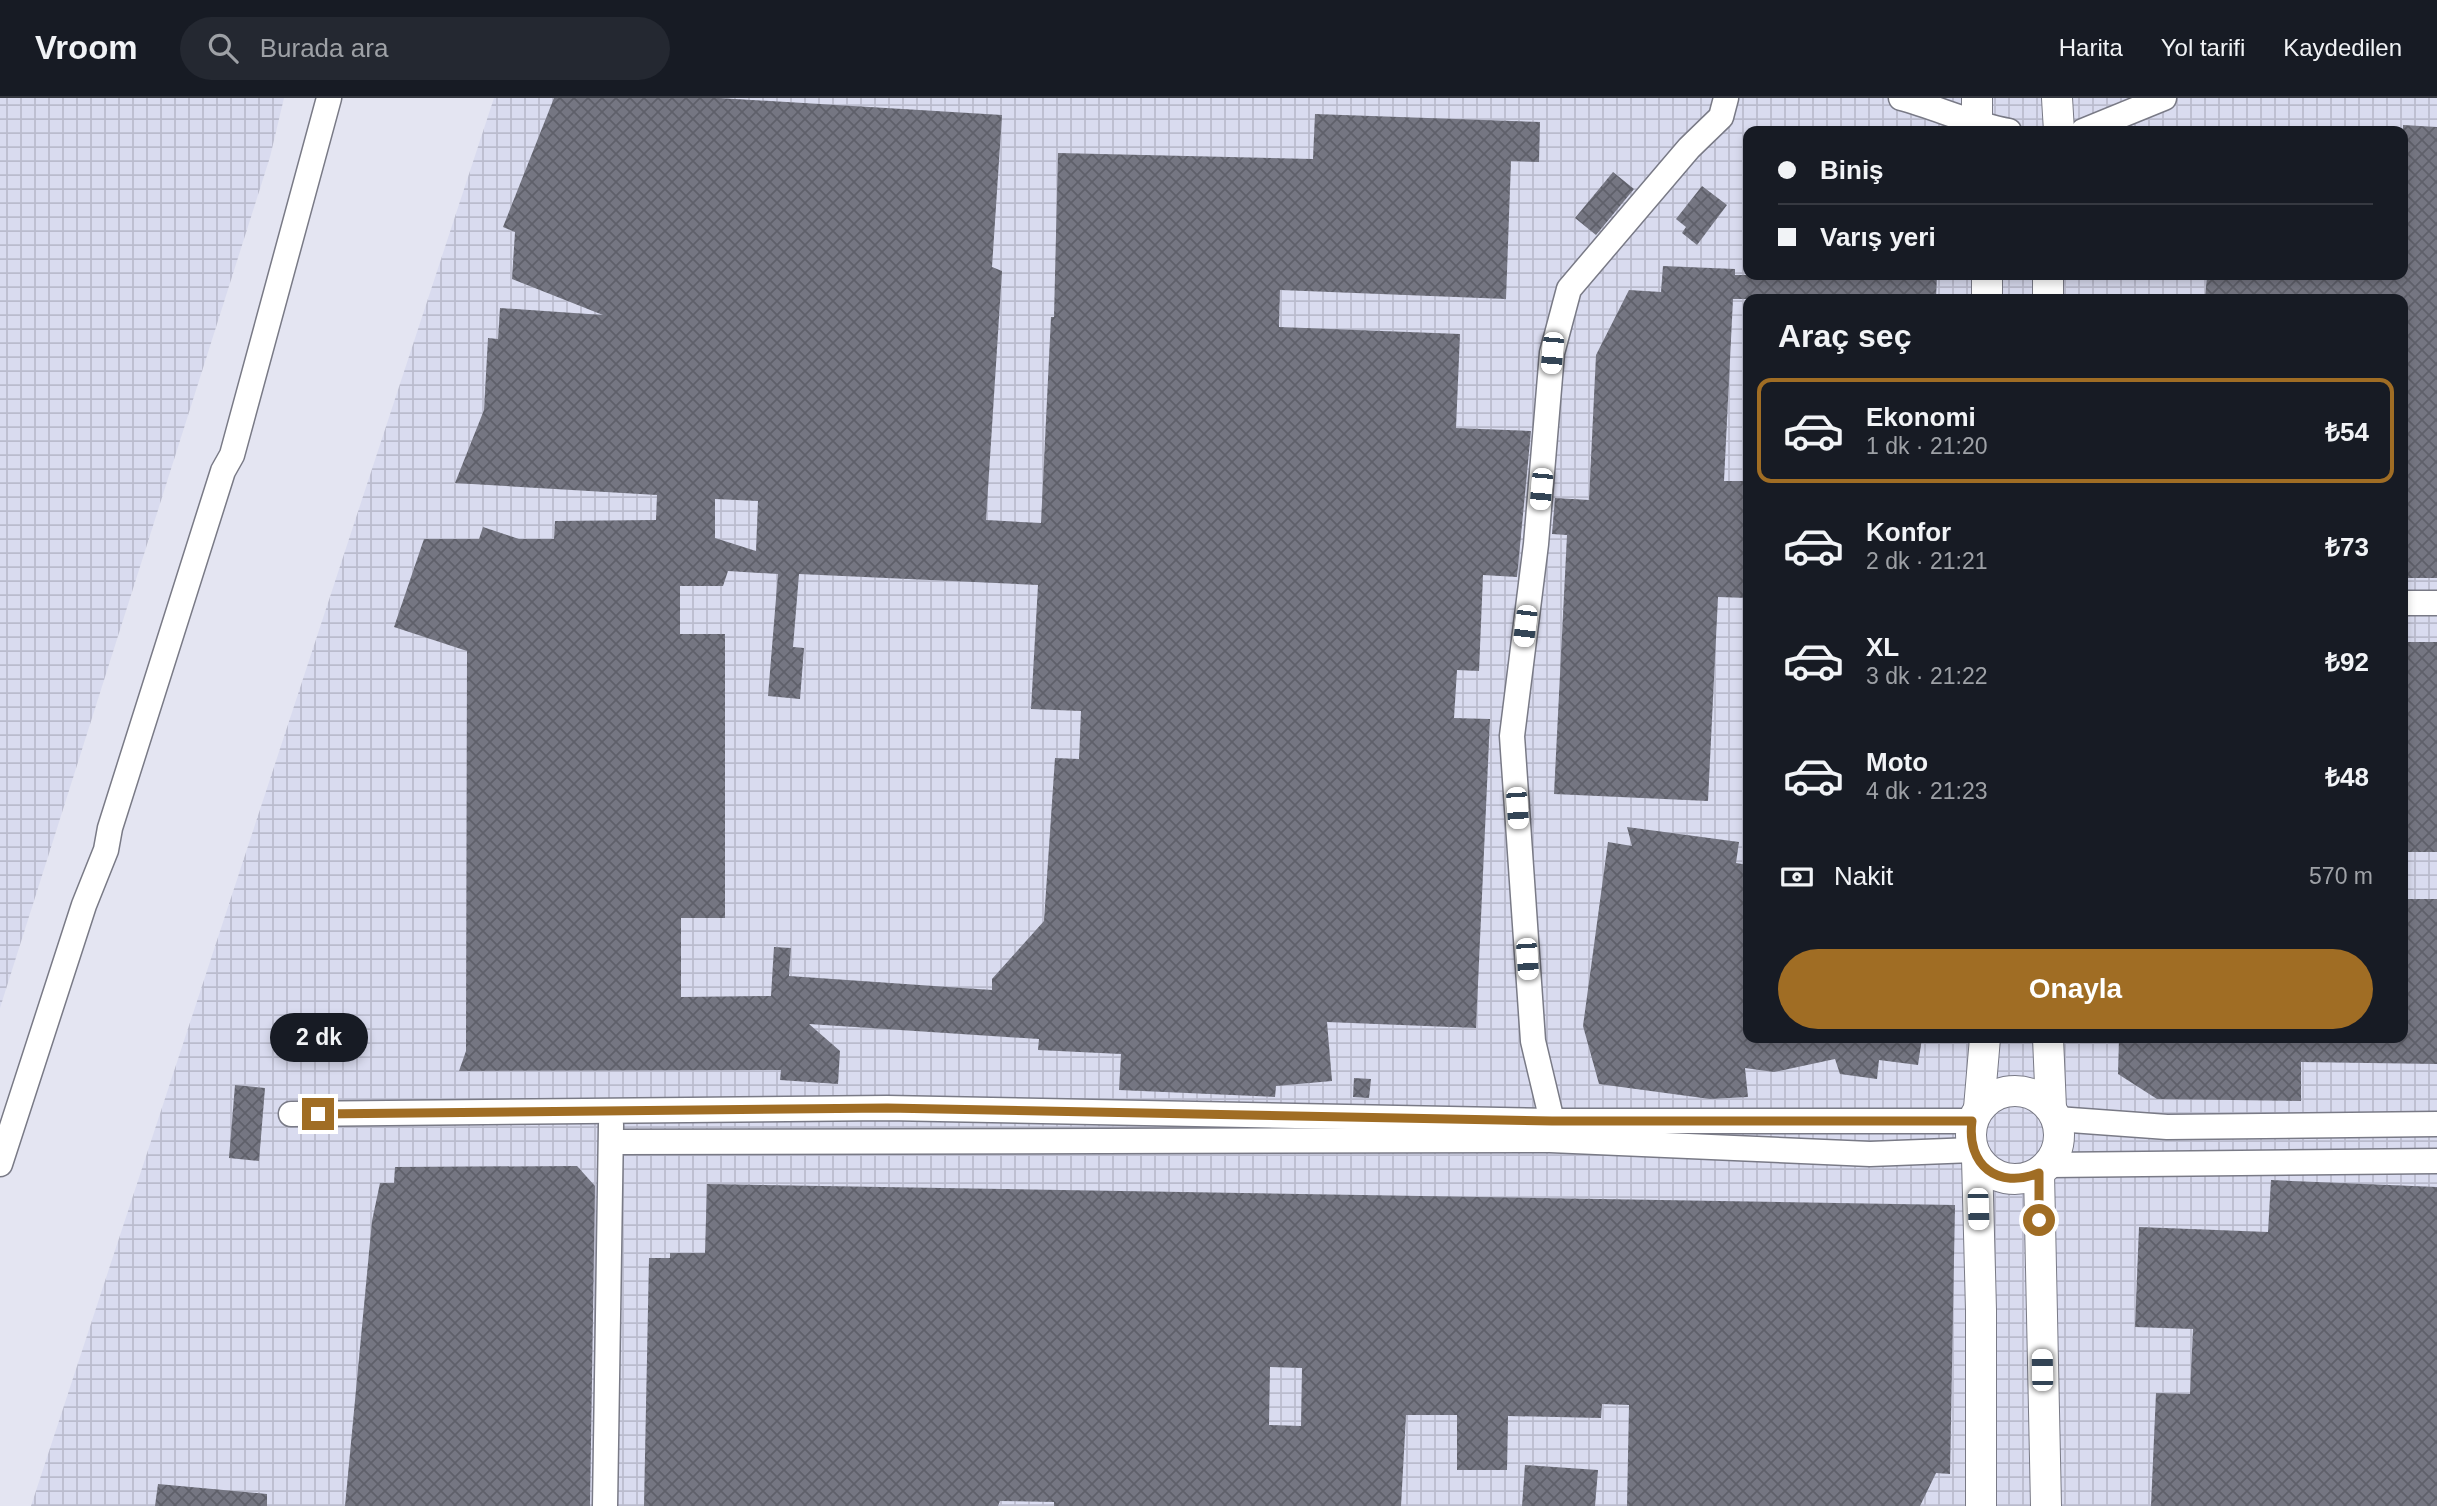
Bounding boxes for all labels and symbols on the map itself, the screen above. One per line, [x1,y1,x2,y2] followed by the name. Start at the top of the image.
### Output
[1540,331,1565,375] car
[1529,467,1554,511] car
[1513,604,1538,648] car
[1506,786,1529,830] car
[1516,937,1539,981] car
[269,1012,367,1062] callout: 2 dk
[302,1098,334,1130] route end
[1967,1188,1990,1230] car
[2023,1204,2055,1236] route start
[2032,1349,2053,1391] car

